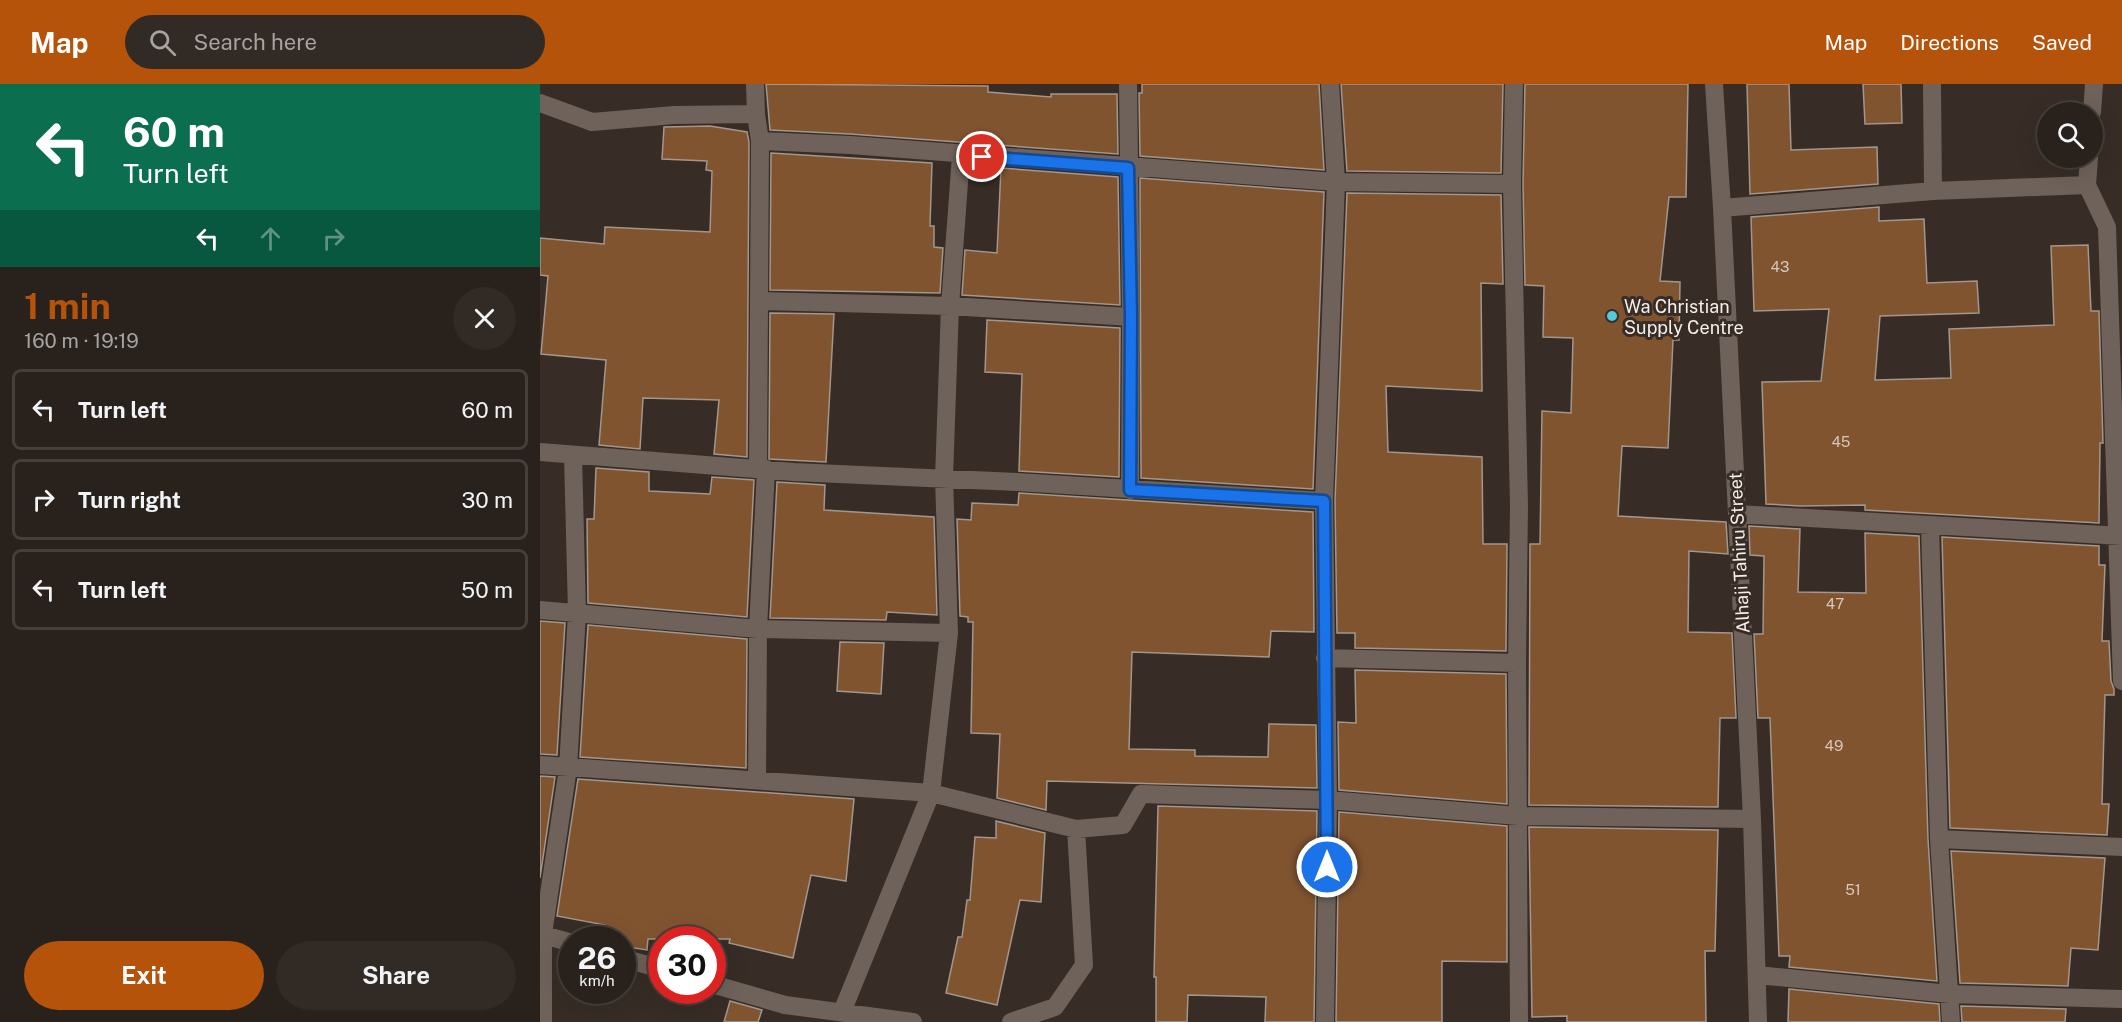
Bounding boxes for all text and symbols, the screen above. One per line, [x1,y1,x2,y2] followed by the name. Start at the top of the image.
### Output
[125,15,545,69] search box
[30,26,89,59] text: Map
[146,26,179,59] icon: search
[194,29,317,55] text: Search here
[1825,30,1867,55] text: Map
[1900,30,1999,55] text: Directions
[2032,30,2092,55] text: Saved
[2037,102,2103,168] map controls
[2037,102,2103,168] button: search
[123,107,225,156] text: 60 m
[24,108,102,186] icon: left
[956,131,1007,182] pin
[965,140,998,173] icon: arrive
[123,157,229,189] text: Turn left
[191,222,224,255] icon: left
[254,222,287,255] icon: ahead
[317,222,350,255] icon: right
[1771,258,1789,275] house number: 43
[24,285,111,327] text: 1 min
[453,287,516,350] button: close
[1624,296,1744,338] place label: Wa Christian Supply Centre
[1605,309,1619,323] marker: Wa Christian Supply Centre
[24,329,139,353] text: 160 m · 19:19
[27,393,60,426] icon: left
[78,397,167,423] text: Turn left
[462,397,513,423] text: 60 m
[1832,433,1850,450] house number: 45
[1724,472,1754,634] street label: Alhaji Tahiru Street
[27,483,60,516] icon: right
[78,487,181,513] text: Turn right
[461,487,513,513] text: 30 m
[27,573,60,606] icon: left
[78,577,167,603] text: Turn left
[461,577,513,603] text: 50 m
[1826,595,1844,612] house number: 47
[1825,737,1843,754] house number: 49
[1295,835,1359,899] position arrow
[1845,881,1861,898] house number: 51
[648,926,726,1004] speed limit sign: 30
[578,940,616,976] text: 26
[24,941,264,1010] button: Exit
[276,941,516,1010] button: Share
[579,972,615,989] text: km/h

